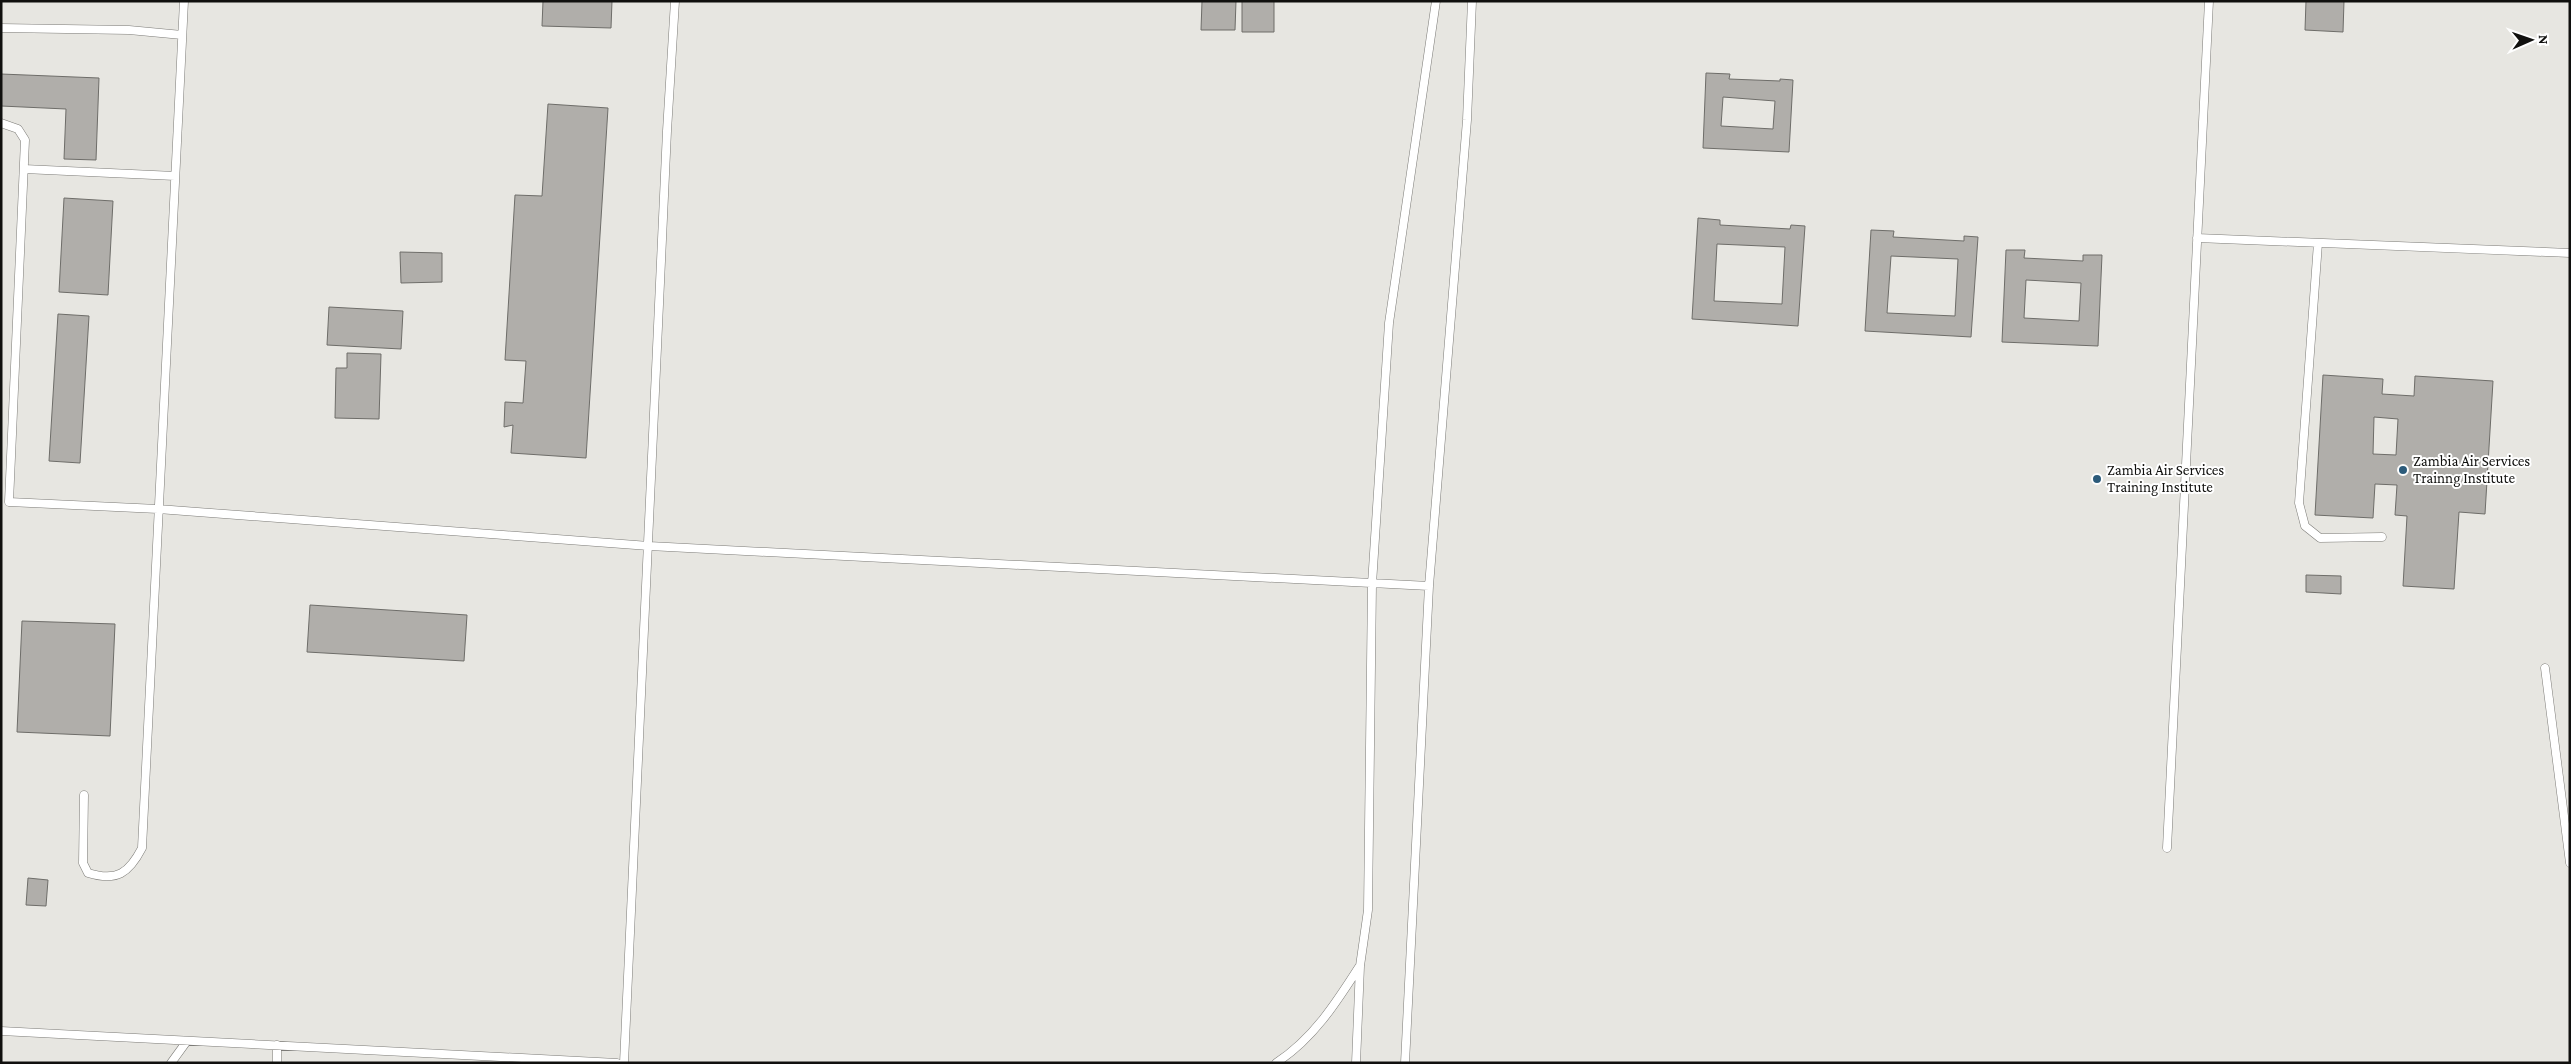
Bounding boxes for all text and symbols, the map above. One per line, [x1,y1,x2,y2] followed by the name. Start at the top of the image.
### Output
[2506,15,2556,65] north arrow
[2536,34,2552,45] text: N
[2413,453,2530,487] place label: Zambia Air Services Trainng Institute
[2107,462,2224,496] place label: Zambia Air Services Training Institute
[2397,464,2409,476] marker: Zambia Air Services Trainng Institute
[2091,473,2103,485] marker: Zambia Air Services Training Institute

